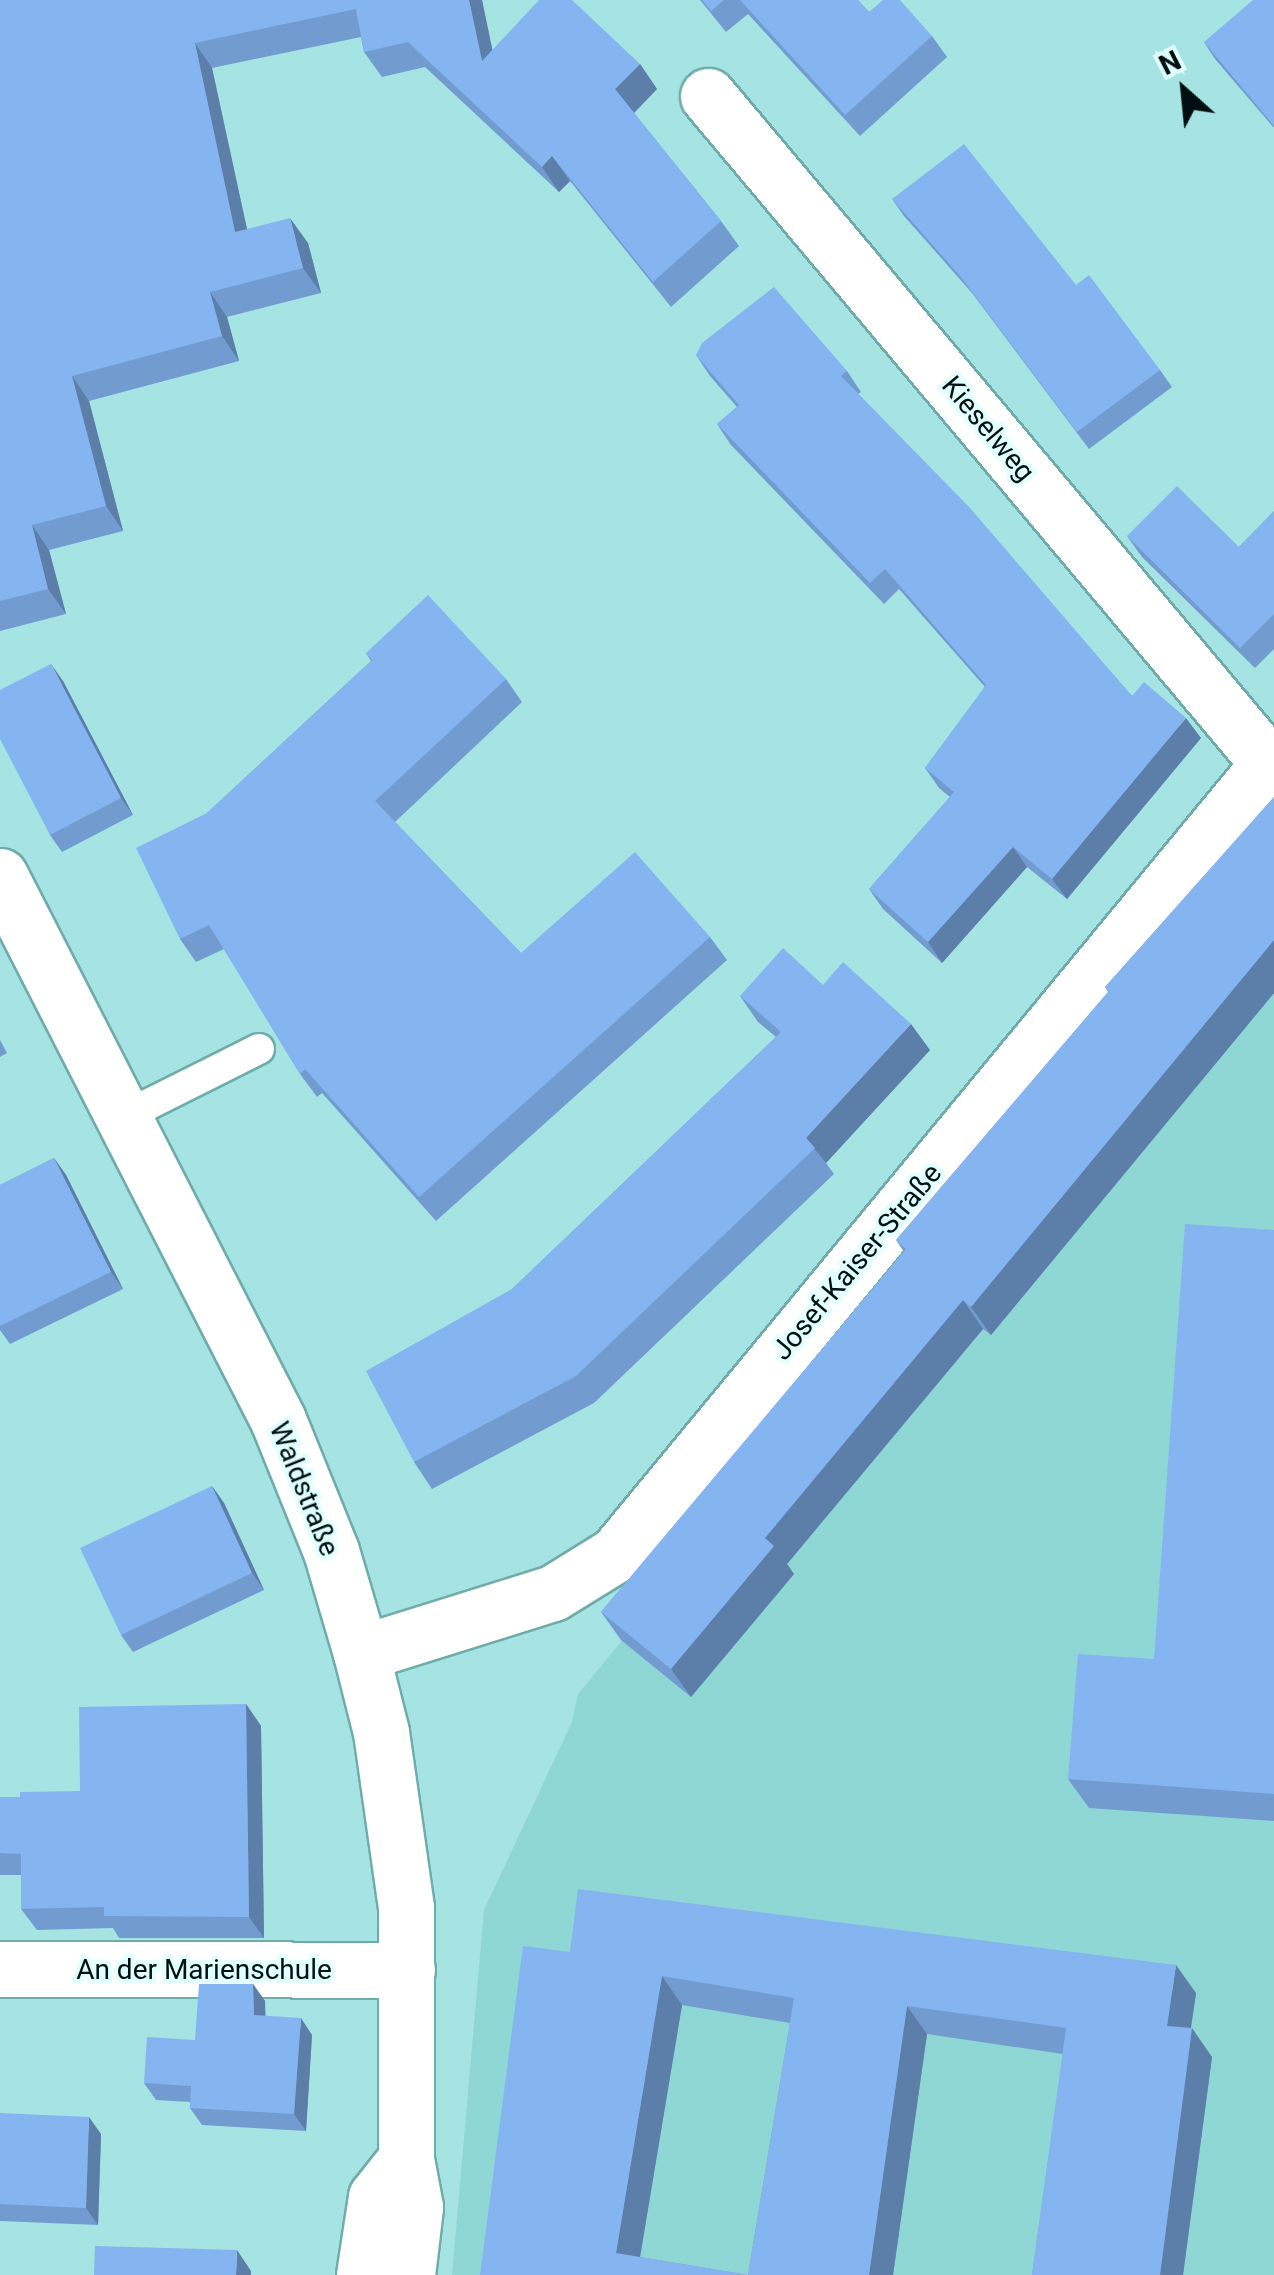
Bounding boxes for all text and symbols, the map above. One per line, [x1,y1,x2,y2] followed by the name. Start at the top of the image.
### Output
[1134,40,1234,140] north arrow
[1154,44,1186,82] text: N
[934,370,1042,488] street label: Kieselweg
[765,1157,949,1367] street label: Josef-Kaiser-Straße
[262,1417,346,1561] street label: Waldstraße
[76,1953,332,1987] street label: An der Marienschule

